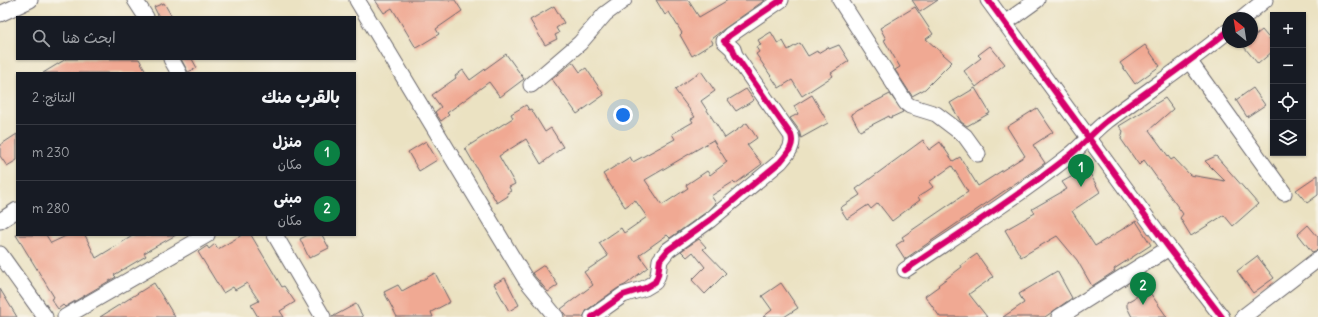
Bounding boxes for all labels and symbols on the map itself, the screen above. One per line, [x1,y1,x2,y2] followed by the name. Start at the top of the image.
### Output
[1222,12,1258,48] north arrow
[613,105,633,125] your location
[1068,154,1094,187] pin: 1
[1130,272,1156,305] pin: 2

